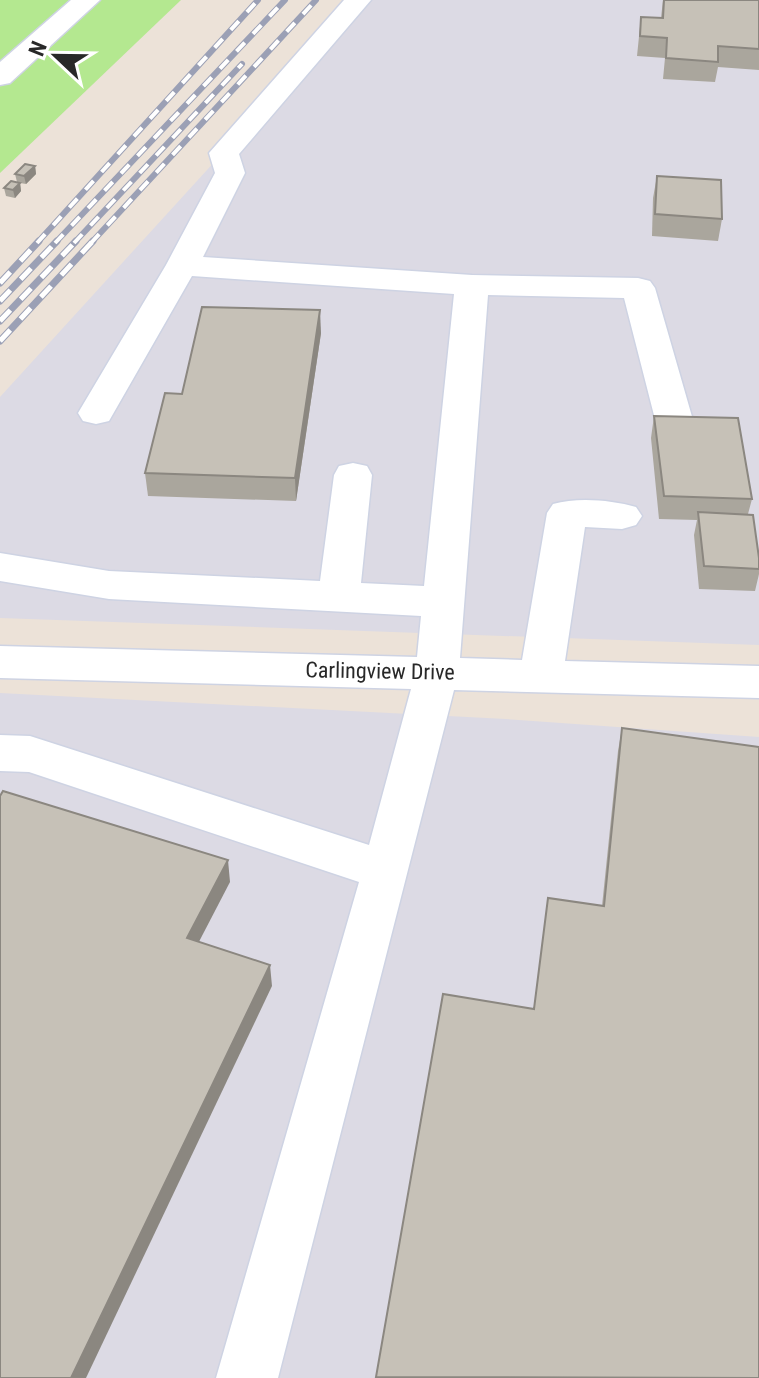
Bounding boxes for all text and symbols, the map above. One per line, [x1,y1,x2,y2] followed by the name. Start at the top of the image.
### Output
[16,16,96,96] north arrow
[24,38,52,60] text: N
[305,657,455,685] street label: Carlingview Drive

